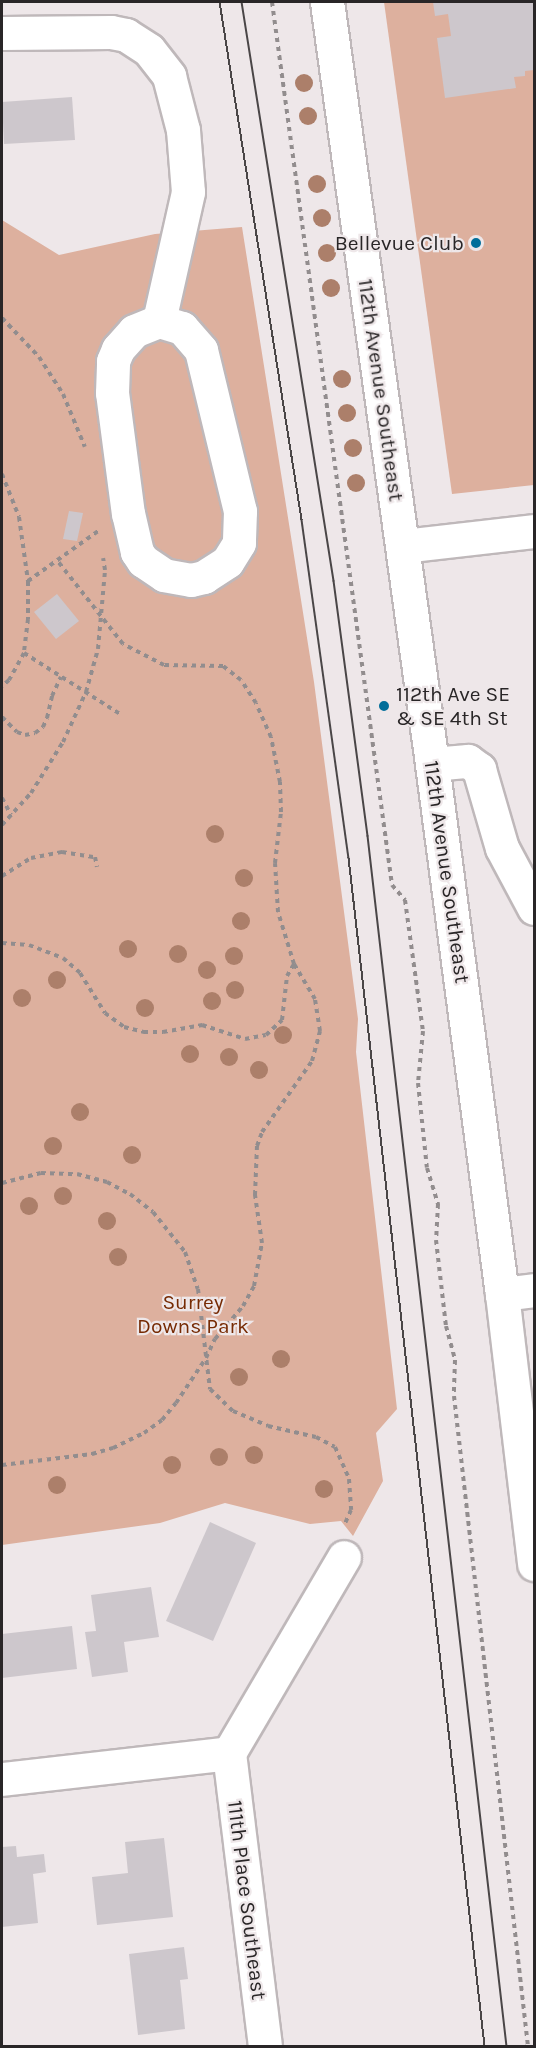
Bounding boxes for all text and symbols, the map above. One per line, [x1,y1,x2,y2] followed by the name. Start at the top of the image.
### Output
[335,230,464,256] place label: Bellevue Club
[469,236,483,250] marker: Bellevue Club
[353,277,409,503] street label: 112th Avenue Southeast
[396,681,510,731] place label: 112th Ave SE & SE 4th St
[377,699,391,713] marker: 112th Ave SE & SE 4th St
[419,759,475,985] street label: 112th Avenue Southeast
[137,1289,249,1339] park label: Surrey Downs Park
[222,1799,272,2001] street label: 111th Place Southeast

